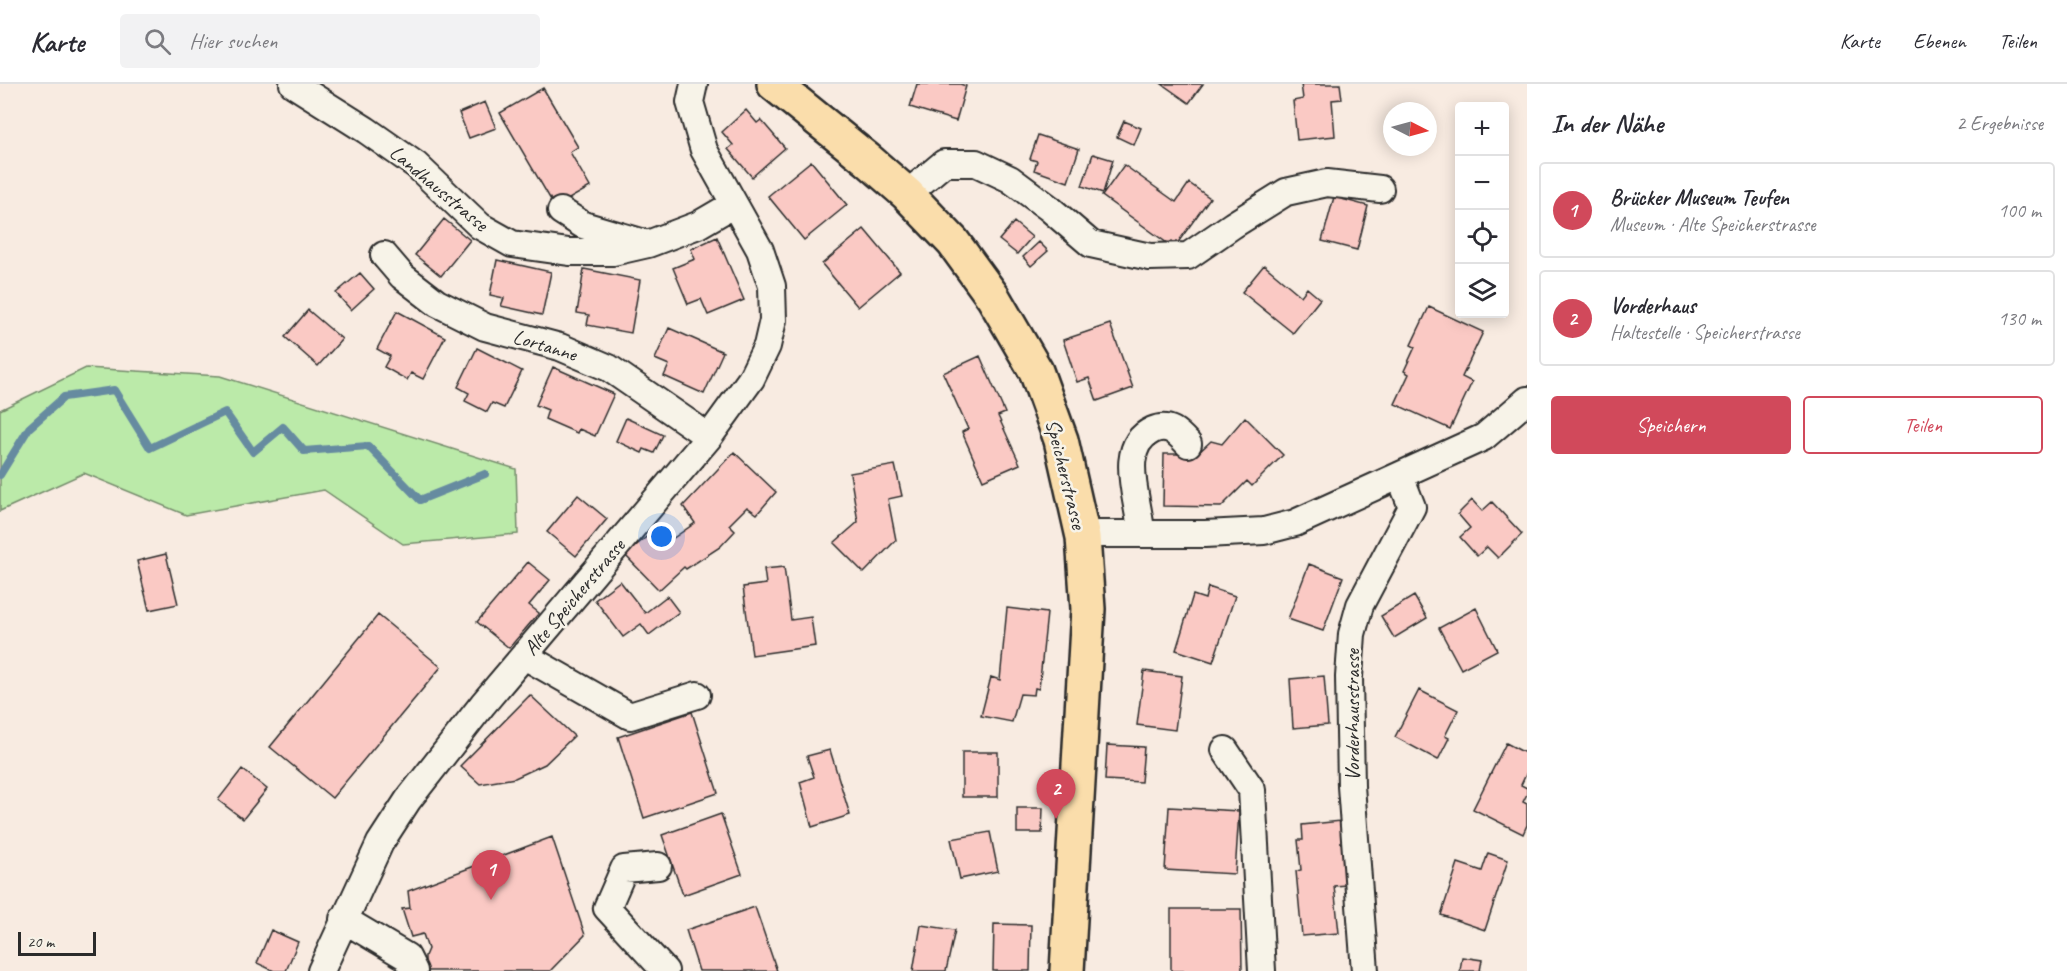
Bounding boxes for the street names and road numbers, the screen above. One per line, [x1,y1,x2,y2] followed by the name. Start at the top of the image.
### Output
[384,139,494,237] street label: Landhausstrasse
[510,323,581,367] street label: Lortanne
[1040,416,1092,533] street label: Speicherstrasse
[518,532,631,661] street label: Alte Speicherstrasse
[1339,648,1365,781] street label: Vorderhausstrasse

